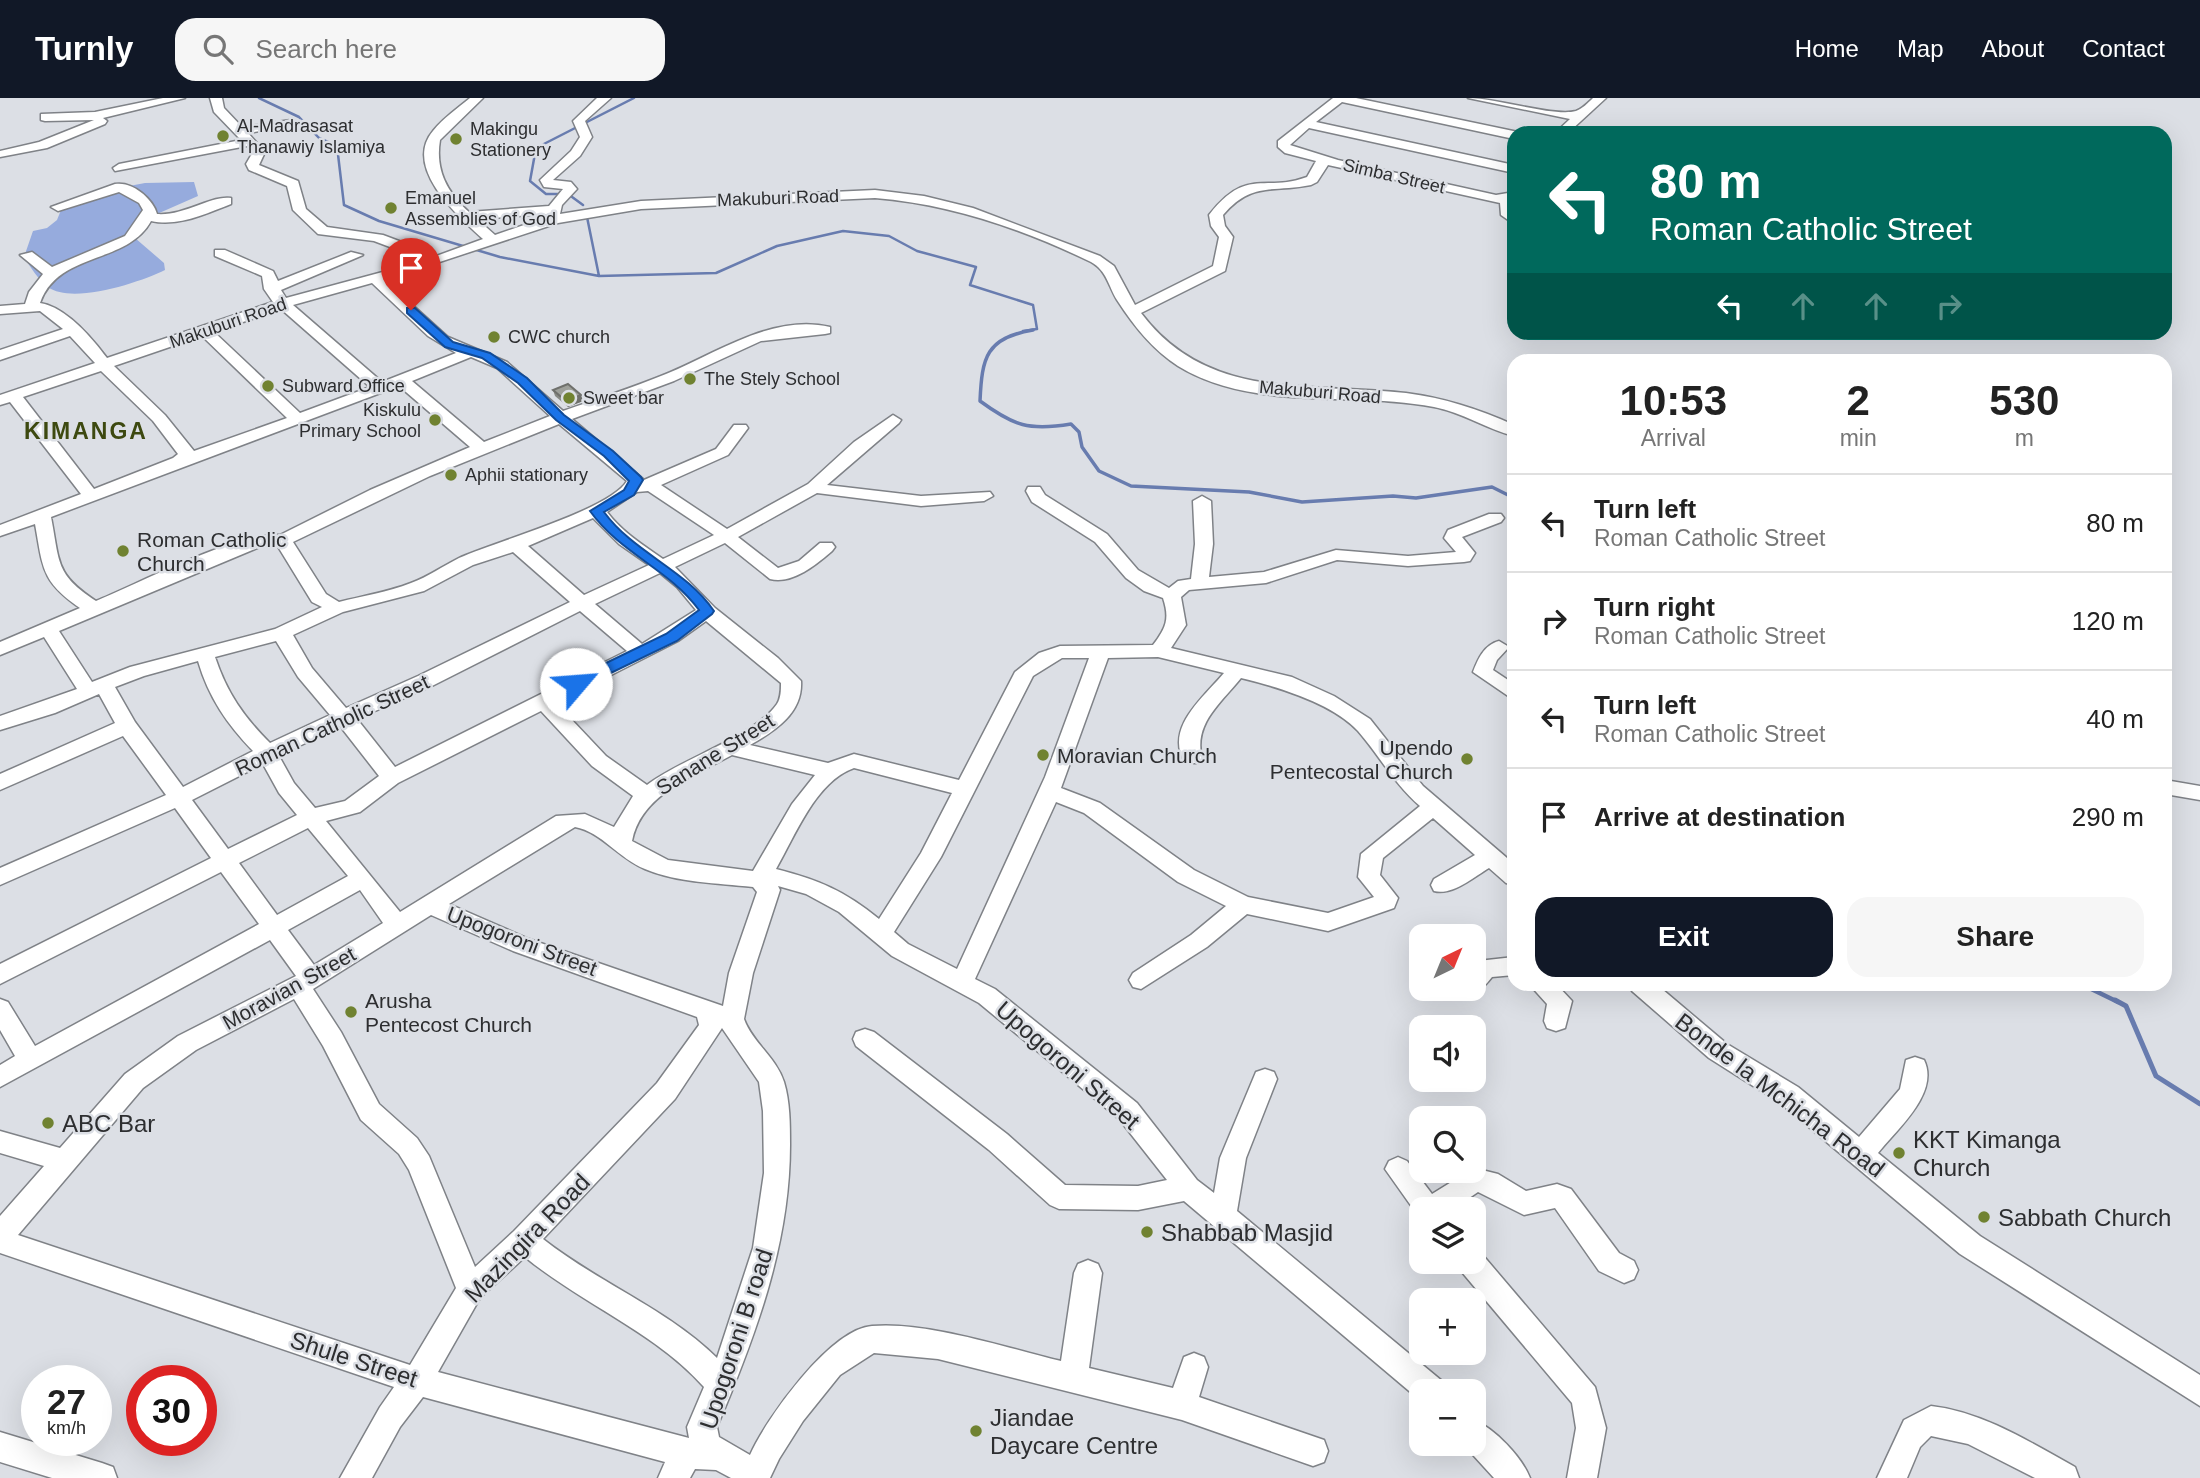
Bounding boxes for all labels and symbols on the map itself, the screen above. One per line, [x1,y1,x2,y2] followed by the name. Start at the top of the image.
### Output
[237,116,386,157] place label: Al-Madrasasat Thanawiy Islamiya
[470,119,551,160] place label: Makingu Stationery
[215,128,231,144] marker: Al-Madrasasat Thanawiy Islamiya
[448,131,464,147] marker: Makingu Stationery
[1341,155,1447,197] street label: Simba Street
[717,186,839,210] street label: Makuburi Road
[405,188,556,229] place label: Emanuel Assemblies of God
[383,200,399,216] marker: Emanuel Assemblies of God
[381,238,441,310] pin
[167,294,289,352] street label: Makuburi Road
[508,327,610,347] place label: CWC church
[486,329,502,345] marker: CWC church
[704,369,840,389] place label: The Stely School
[682,371,698,387] marker: The Stely School
[282,376,405,396] place label: Subward Office
[1258,377,1382,407] street label: Makuburi Road
[260,378,276,394] marker: Subward Office
[583,388,664,408] place label: Sweet bar
[561,390,577,406] marker: Sweet bar
[299,400,421,441] place label: Kiskulu Primary School
[427,412,443,428] marker: Kiskulu Primary School
[24,418,148,444] district label: KIMANGA
[465,465,588,485] place label: Aphii stationary
[443,467,459,483] marker: Aphii stationary
[137,528,286,575] place label: Roman Catholic Church
[115,543,131,559] marker: Roman Catholic Church
[539,647,613,721] position arrow
[231,670,433,780] street label: Roman Catholic Street
[652,709,778,799] street label: Sanane Street
[1270,736,1453,783] place label: Upendo Pentecostal Church
[1057,744,1217,767] place label: Moravian Church
[1035,747,1051,763] marker: Moravian Church
[1459,751,1475,767] marker: Upendo Pentecostal Church
[444,902,600,980] street label: Upogoroni Street
[1409,924,1486,1001] north arrow
[219,942,360,1034] street label: Moravian Street
[365,989,532,1036] place label: Arusha Pentecost Church
[991,995,1146,1135] street label: Upogoroni Street
[343,1004,359,1020] marker: Arusha Pentecost Church
[1670,1008,1890,1182] street label: Bonde la Mchicha Road
[62,1110,155,1137] place label: ABC Bar
[40,1115,56,1131] marker: ABC Bar
[1913,1126,2061,1181] place label: KKT Kimanga Church
[1891,1145,1907,1161] marker: KKT Kimanga Church
[459,1168,595,1308] street label: Mazingira Road
[1998,1204,2171,1231] place label: Sabbath Church
[1976,1209,1992,1225] marker: Sabbath Church
[1161,1219,1333,1246] place label: Shabbab Masjid
[1139,1224,1155,1240] marker: Shabbab Masjid
[694,1245,778,1433] street label: Upogoroni B road
[287,1326,421,1392] street label: Shule Street
[126,1365,217,1456] speed limit sign: 30
[990,1404,1158,1459] place label: Jiandae Daycare Centre
[968,1423,984,1439] marker: Jiandae Daycare Centre

